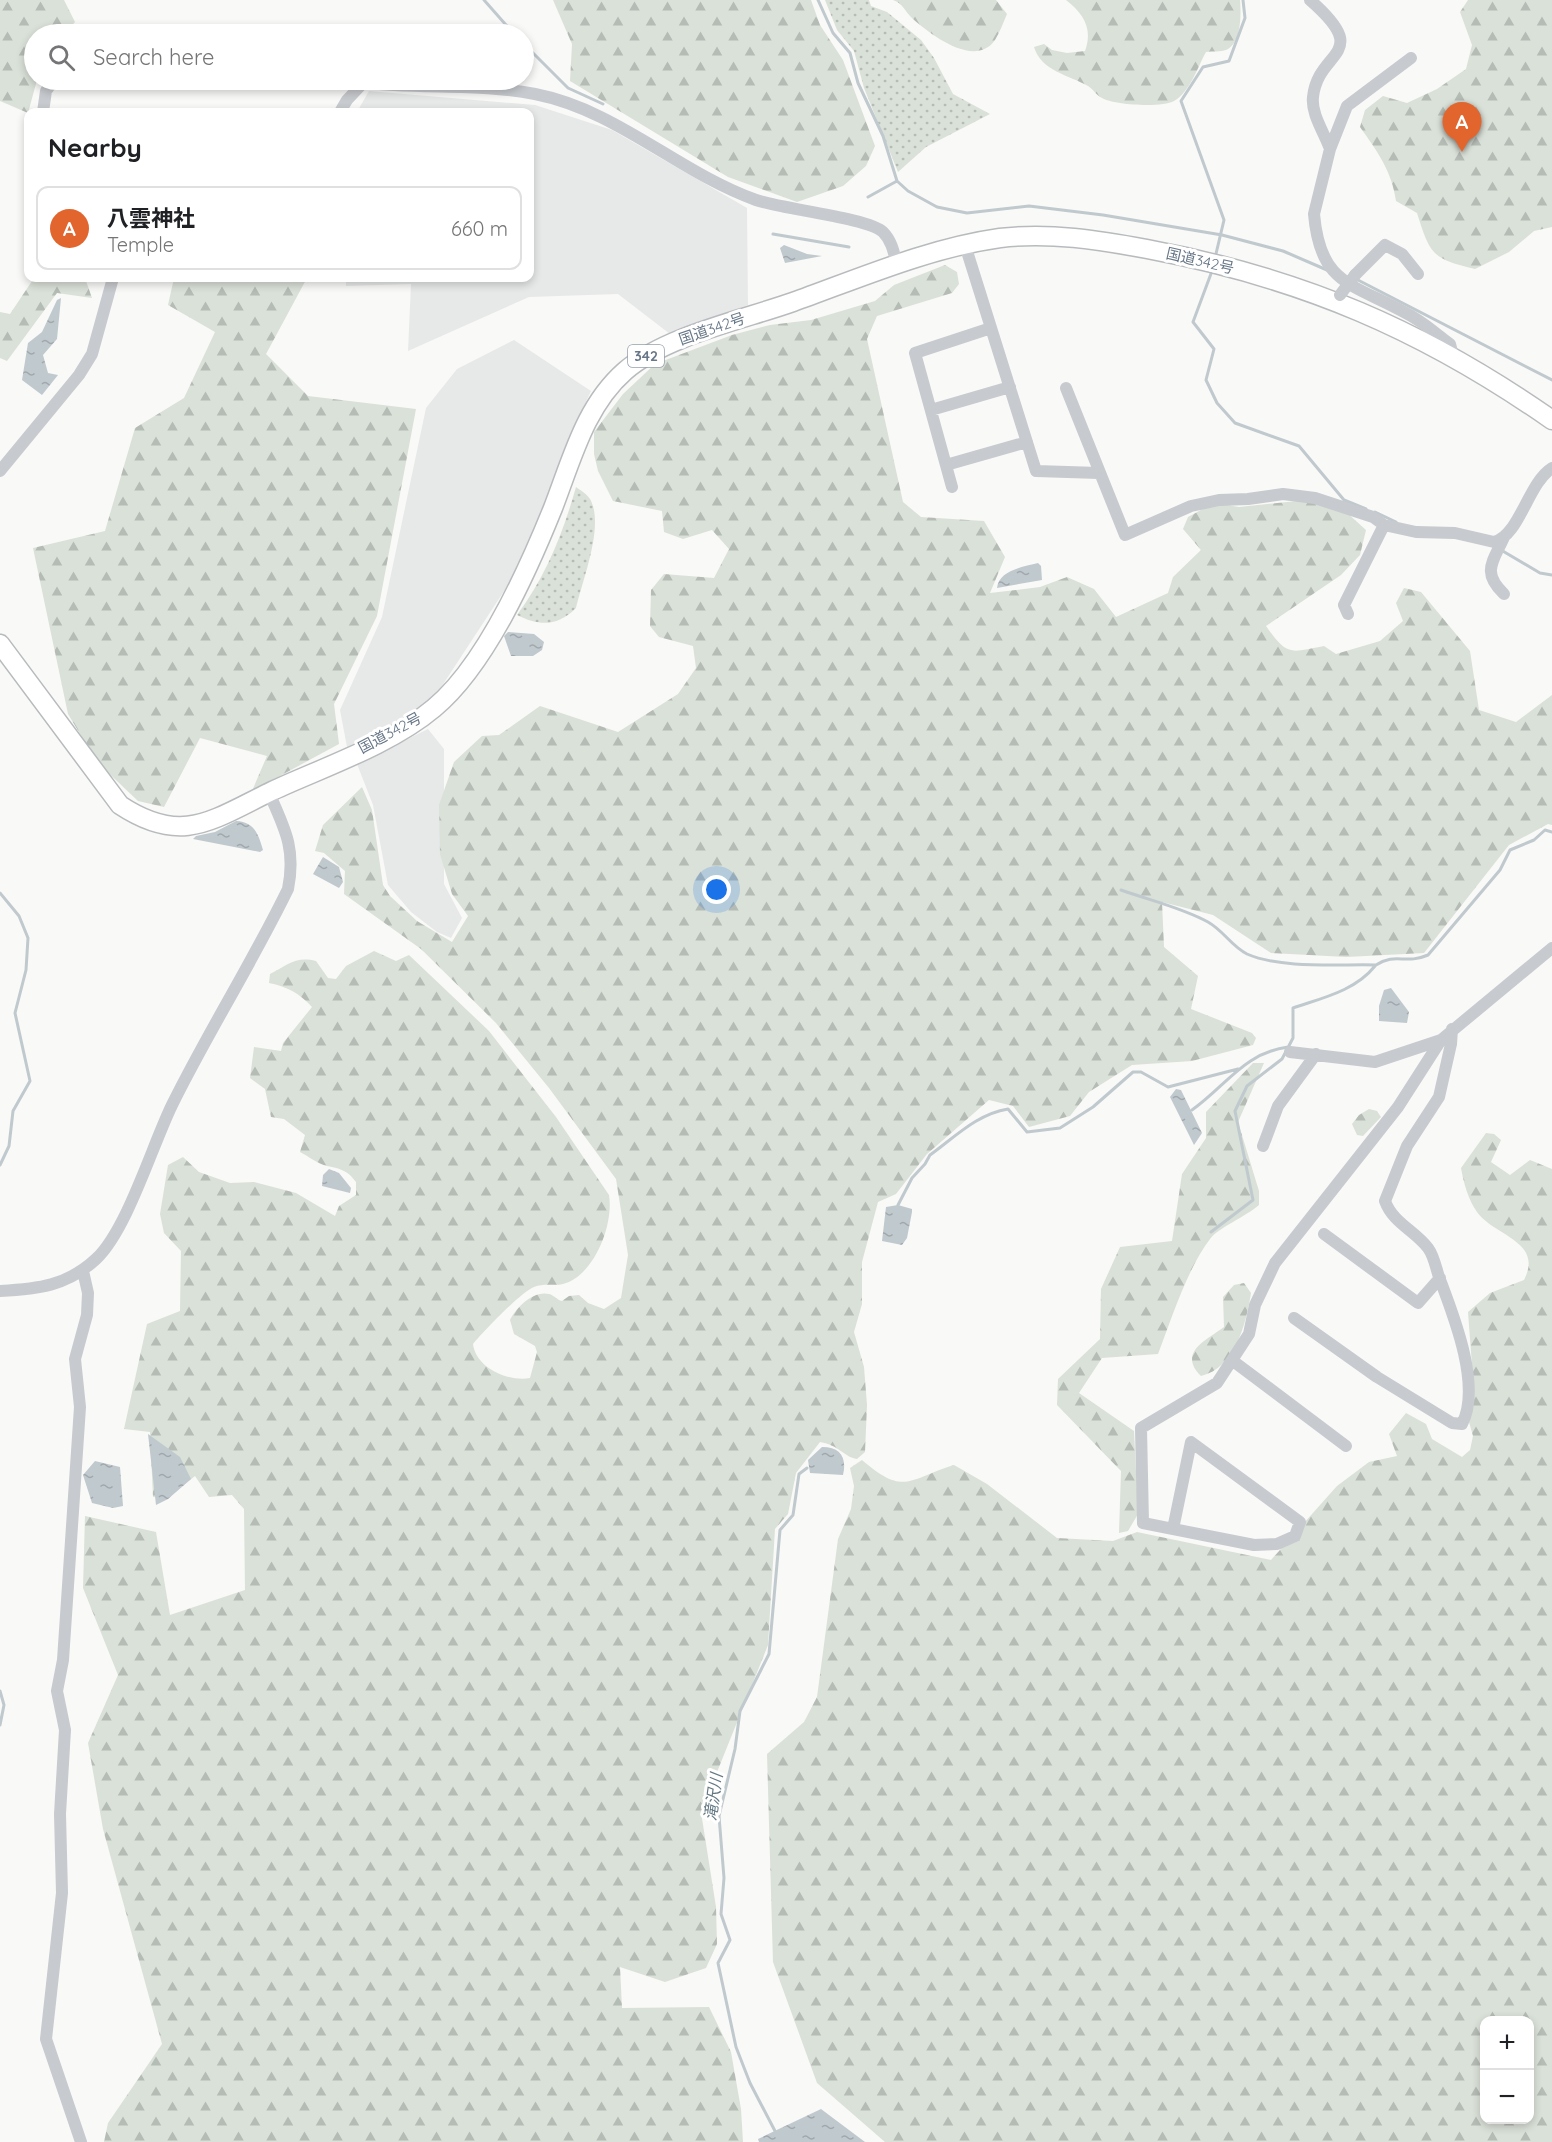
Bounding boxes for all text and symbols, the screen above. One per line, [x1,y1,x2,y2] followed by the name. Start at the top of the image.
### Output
[24,24,534,90] search box
[45,41,78,74] icon: search
[93,43,214,71] text: Search here
[1442,102,1482,152] pin: A
[48,131,142,164] text: Nearby
[107,204,195,232] text: 八雲神社
[63,216,76,241] text: A
[451,216,508,241] text: 660 m
[107,232,174,257] text: Temple
[1164,243,1236,278] street label: 国道342号
[676,308,748,349] street label: 国道342号
[628,345,664,367] road number: 342
[355,708,425,757] street label: 国道342号
[702,875,731,904] your location
[700,1770,727,1822] water label: 滝沢川
[1480,2016,1534,2124] map controls
[1480,2016,1534,2070] button: +
[1480,2070,1534,2124] button: −

